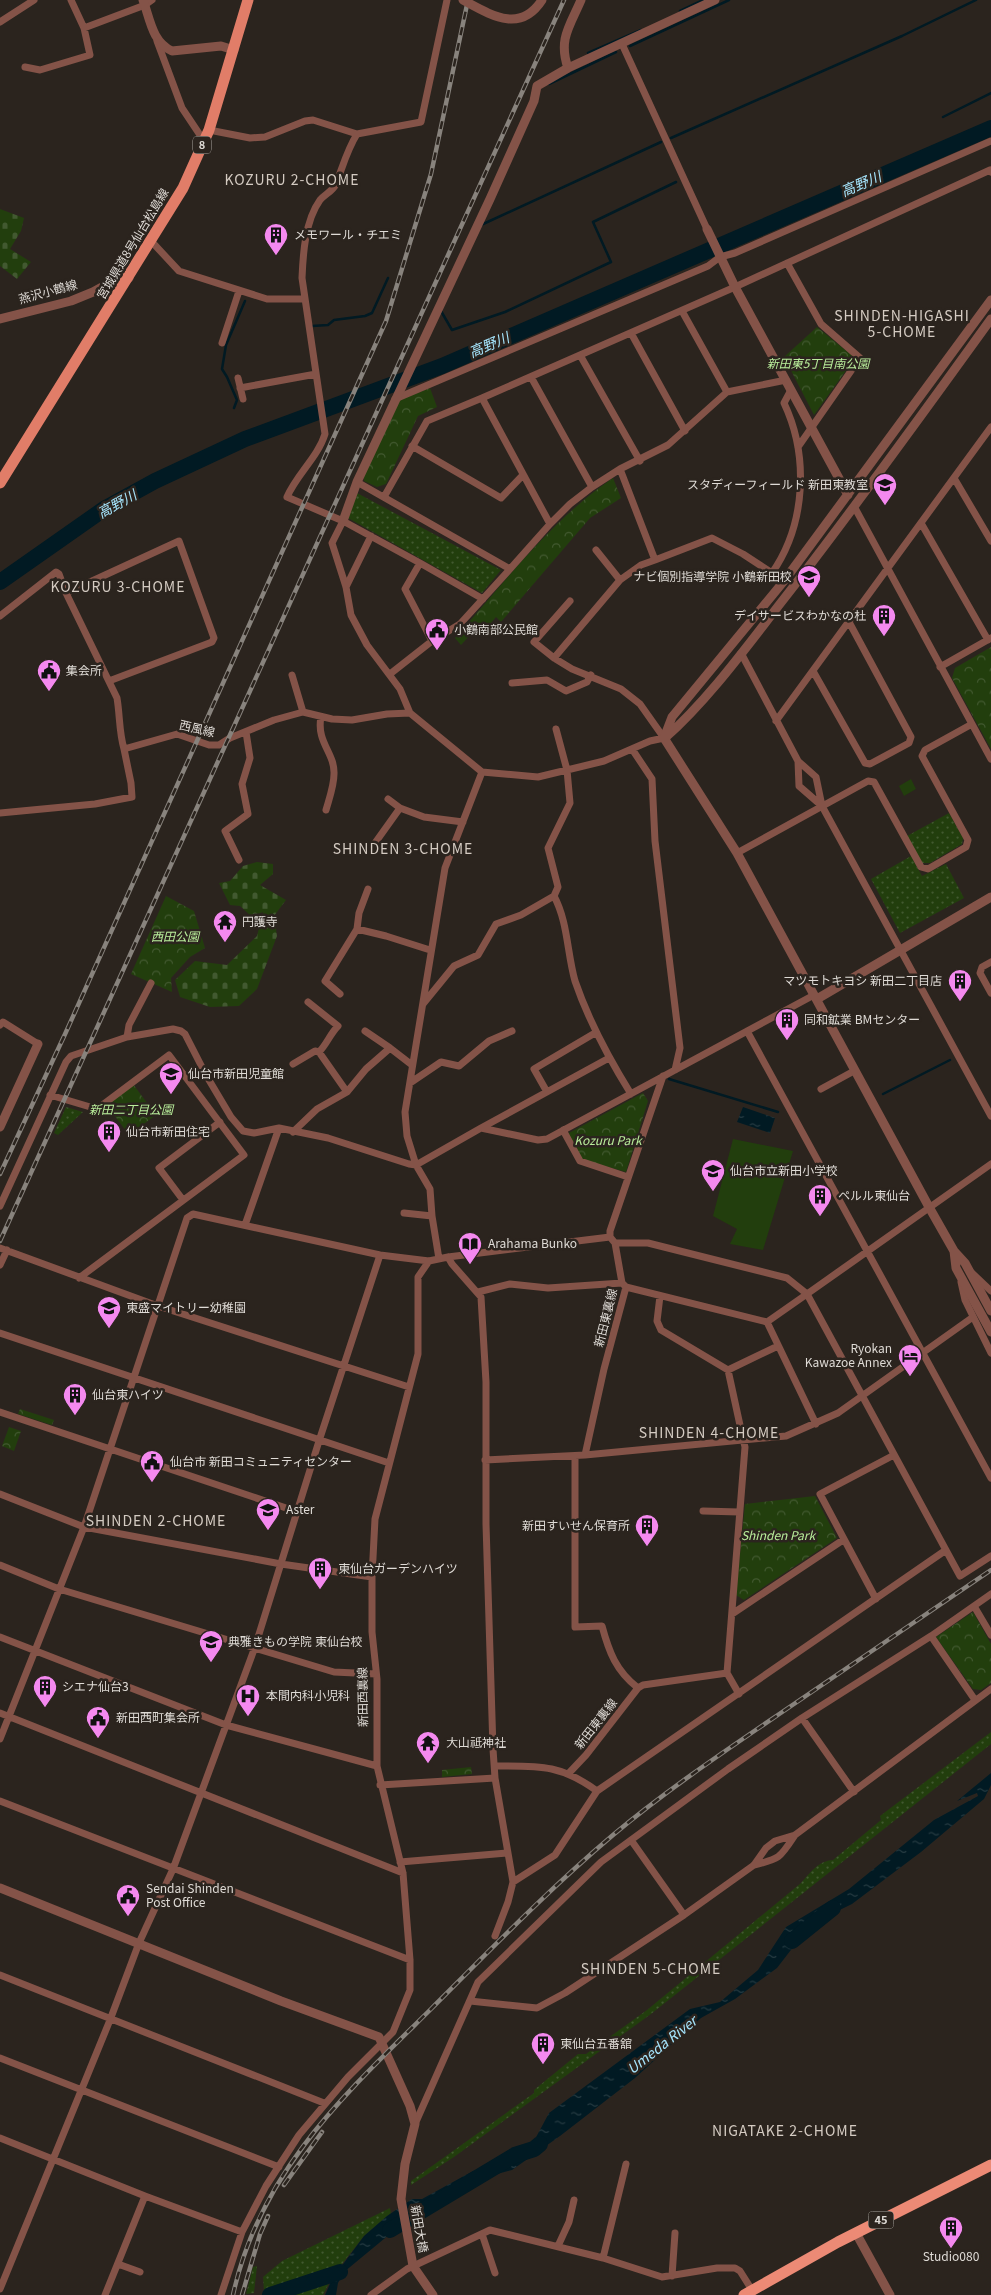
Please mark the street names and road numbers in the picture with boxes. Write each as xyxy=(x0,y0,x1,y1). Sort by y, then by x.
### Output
road number: 8 xyxy=(193,136,211,154)
street label: 宮城県道8号仙台松島線 xyxy=(92,185,172,302)
street label: 燕沢小鶴線 xyxy=(16,275,79,307)
street label: 西風線 xyxy=(178,715,217,740)
street label: 新田東裏線 xyxy=(589,1286,620,1349)
street label: 新田西裏線 xyxy=(352,1667,371,1727)
street label: 新田東裏線 xyxy=(570,1694,620,1752)
street label: 新田大橋 xyxy=(408,2204,433,2254)
road number: 45 xyxy=(868,2212,894,2228)

